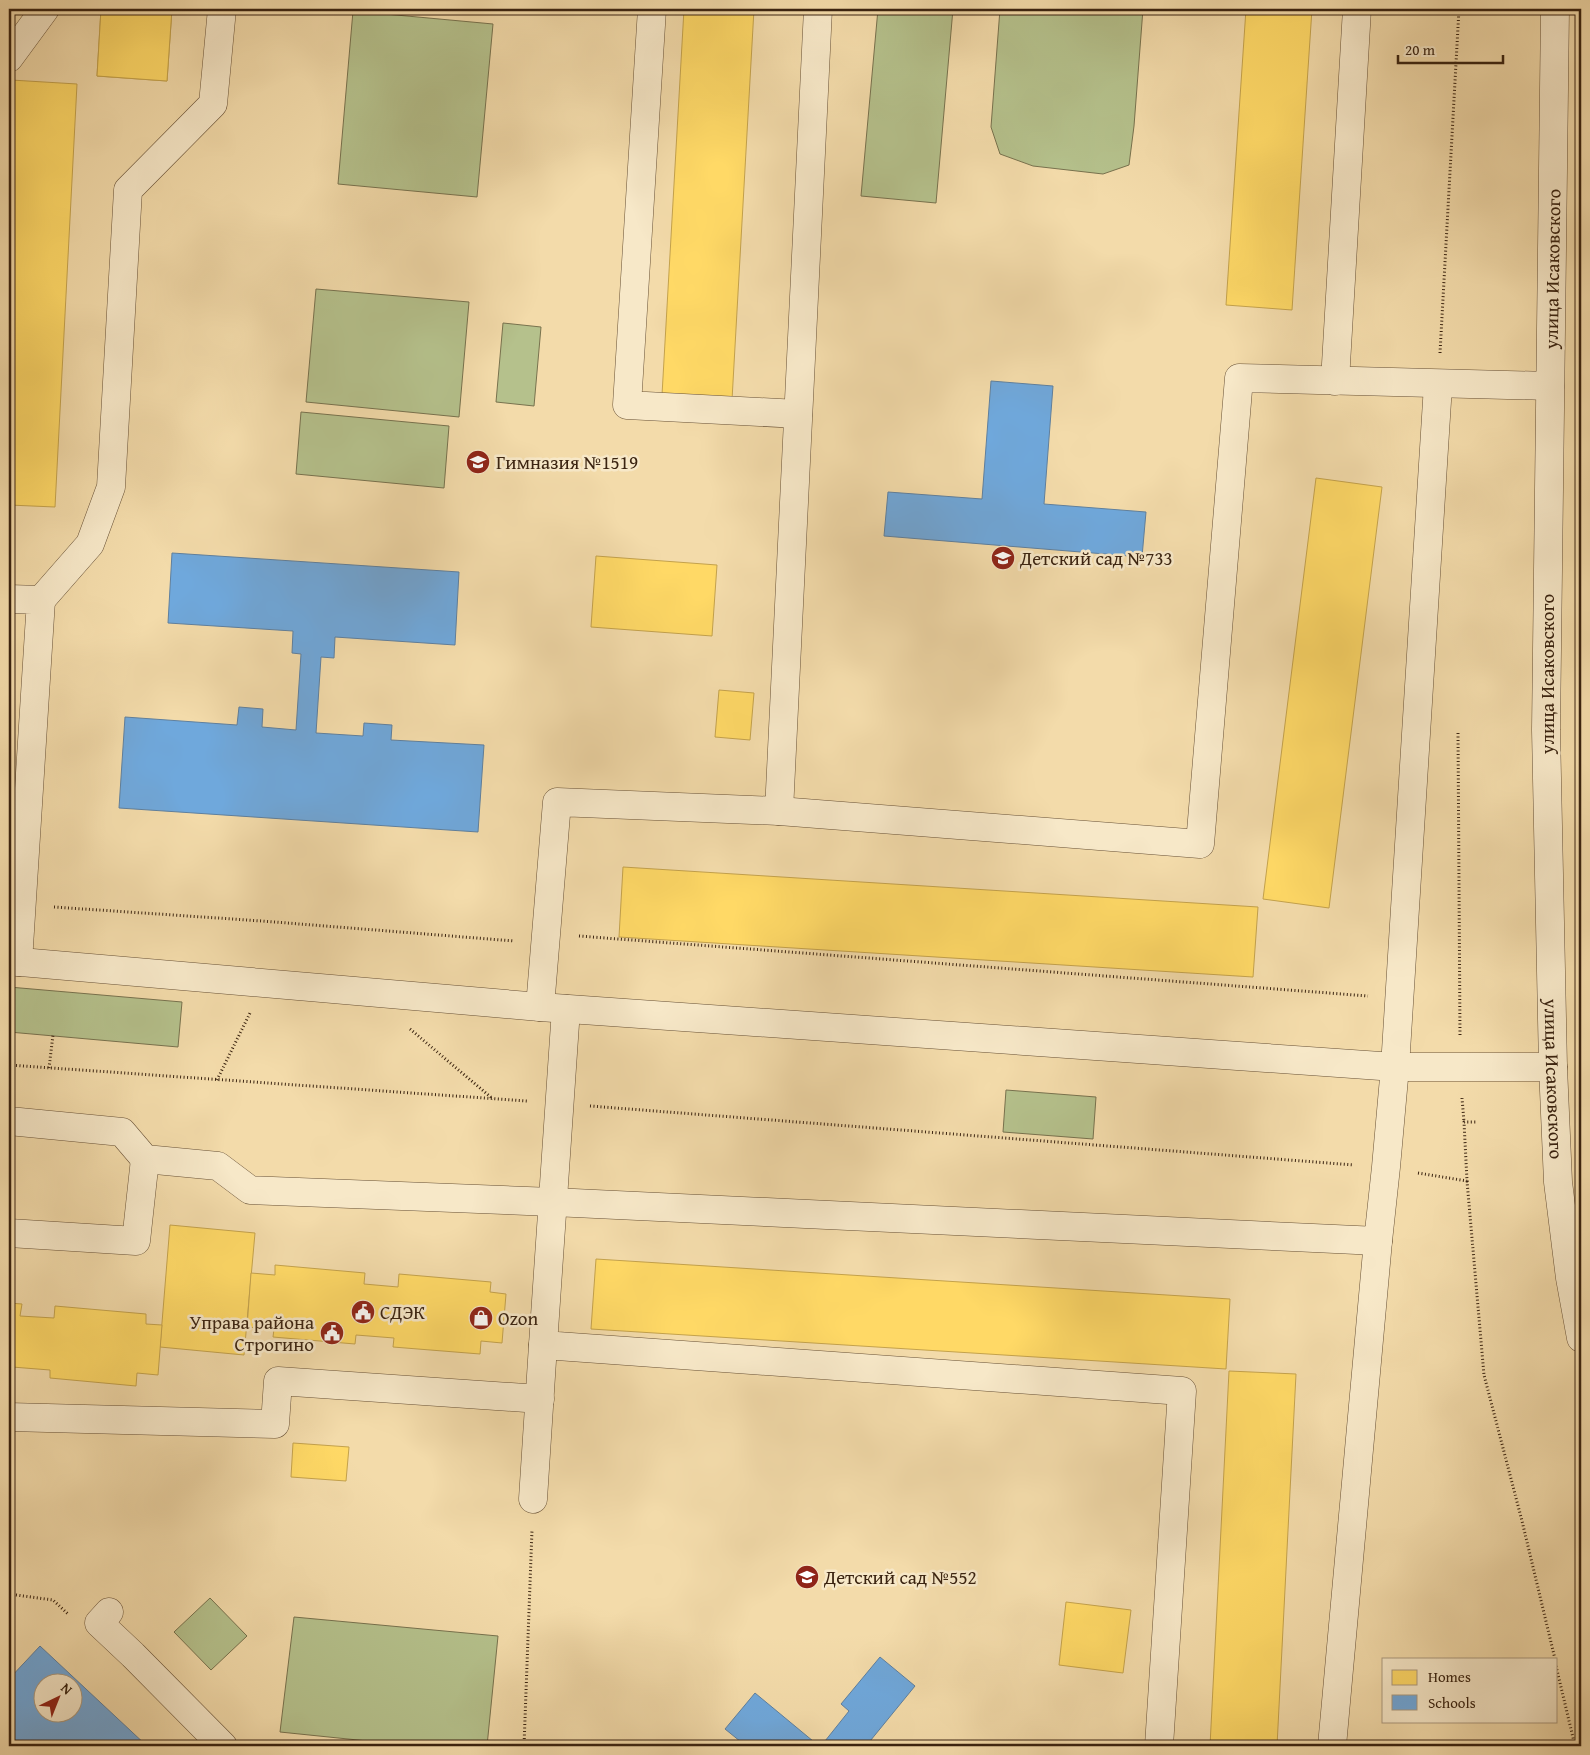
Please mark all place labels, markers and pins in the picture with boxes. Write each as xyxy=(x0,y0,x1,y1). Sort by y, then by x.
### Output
place label: Гимназия №1519 xyxy=(496,448,638,476)
school or university icon: Гимназия №1519 xyxy=(465,449,491,475)
place label: Детский сад №733 xyxy=(1019,544,1173,572)
school or university icon: Детский сад №733 xyxy=(990,545,1016,571)
place label: СДЭК xyxy=(380,1298,425,1326)
public building icon: СДЭК xyxy=(350,1299,376,1325)
place label: Ozon xyxy=(498,1304,539,1332)
shop icon: Ozon xyxy=(468,1305,494,1331)
place label: Управа района Строгино xyxy=(190,1308,314,1358)
public building icon: Управа района Строгино xyxy=(319,1320,345,1346)
place label: Детский сад №552 xyxy=(823,1563,977,1591)
school or university icon: Детский сад №552 xyxy=(794,1564,820,1590)

